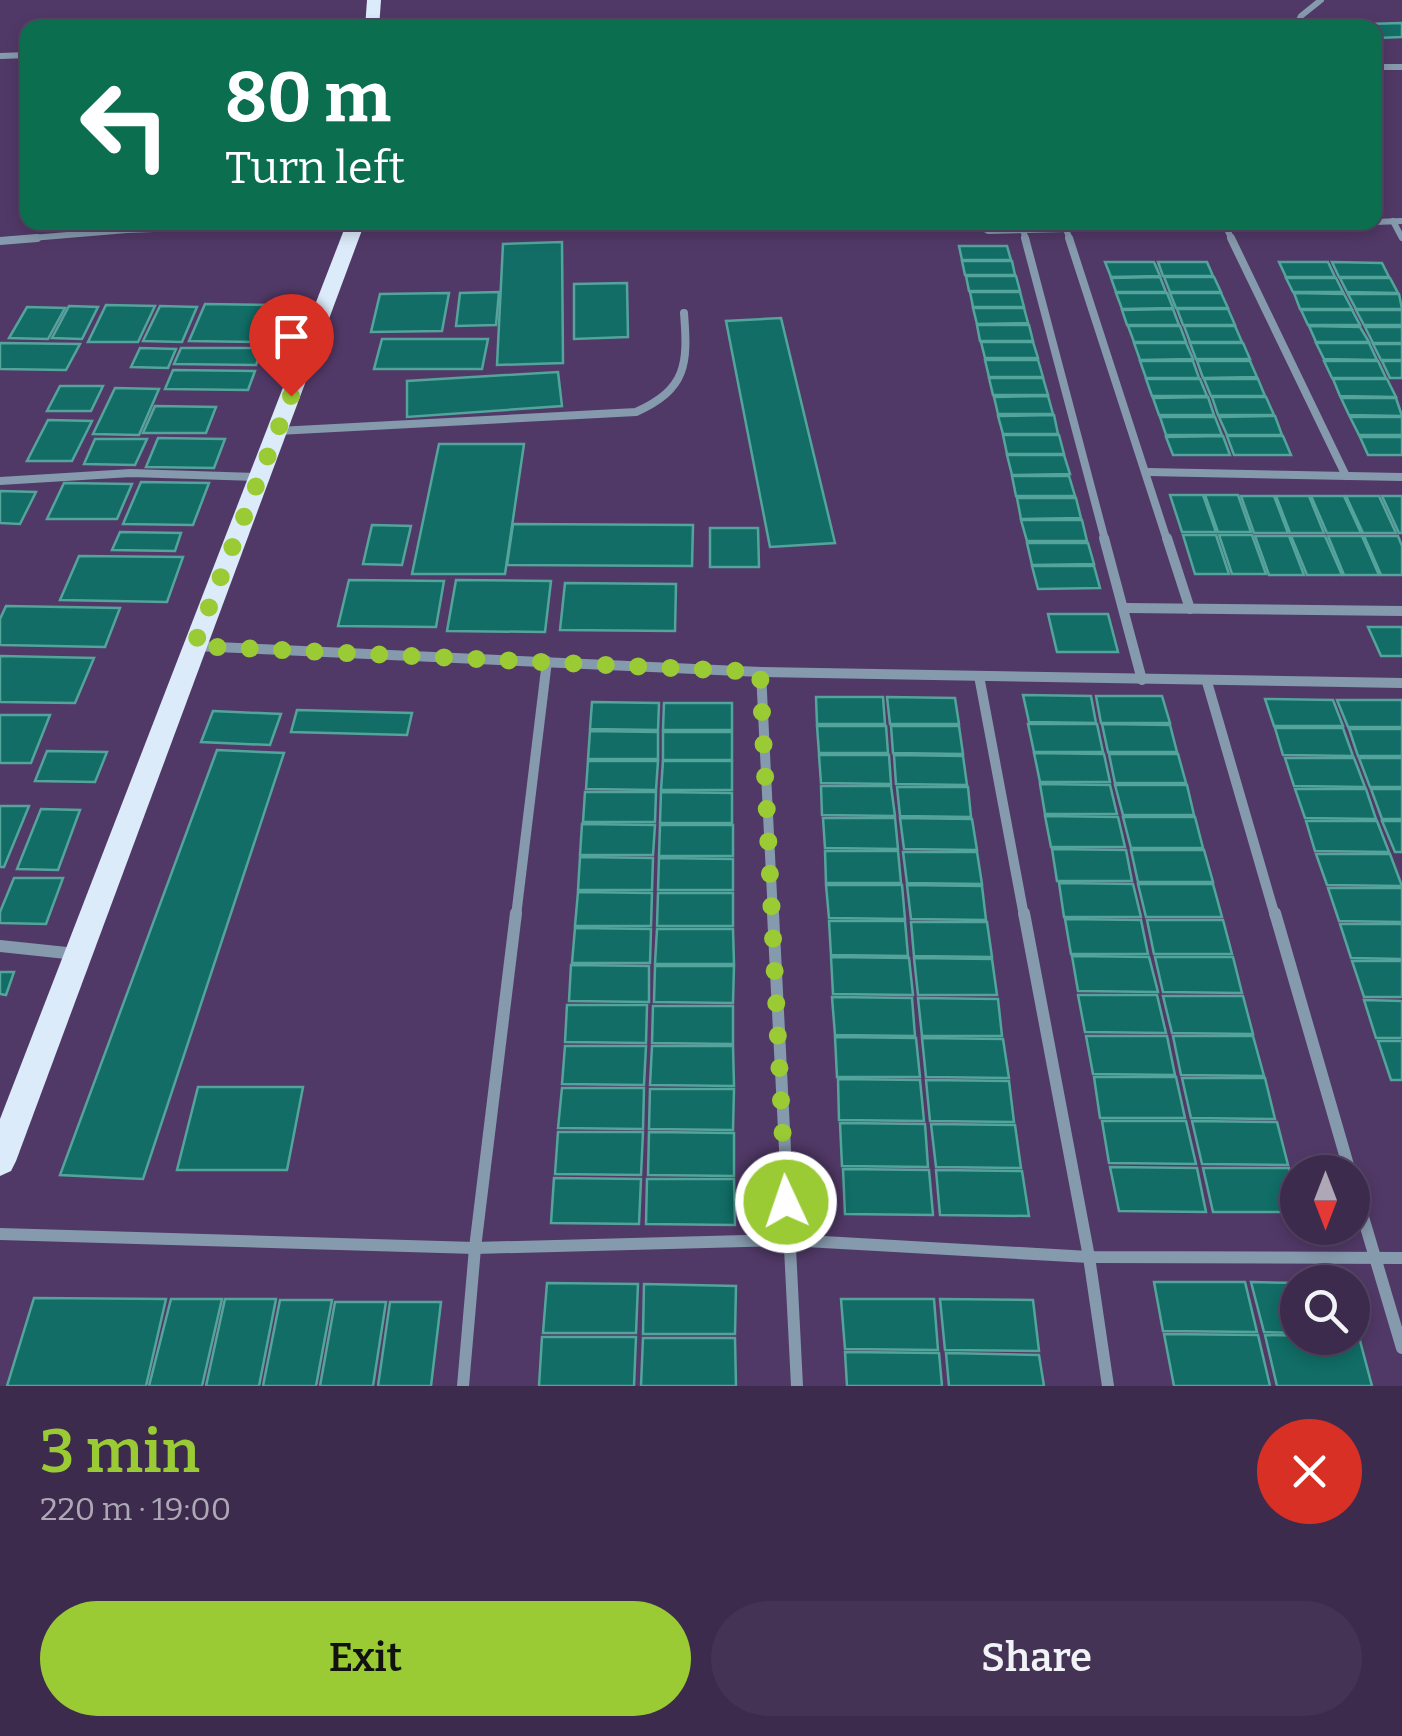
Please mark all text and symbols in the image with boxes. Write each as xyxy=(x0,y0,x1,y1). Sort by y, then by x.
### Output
text: 80 m xyxy=(225,56,391,140)
icon: left xyxy=(60,60,190,190)
text: Turn left xyxy=(225,141,405,195)
pin xyxy=(249,294,334,397)
icon: arrive xyxy=(264,309,319,364)
position arrow xyxy=(734,1150,838,1254)
north arrow xyxy=(1280,1155,1370,1245)
map controls xyxy=(1280,1155,1370,1355)
button: search xyxy=(1280,1265,1370,1355)
text: 3 min xyxy=(40,1416,200,1488)
button: close xyxy=(1257,1419,1362,1524)
text: 220 m · 19:00 xyxy=(40,1490,231,1528)
button: Exit xyxy=(40,1601,691,1716)
button: Share xyxy=(711,1601,1362,1716)

